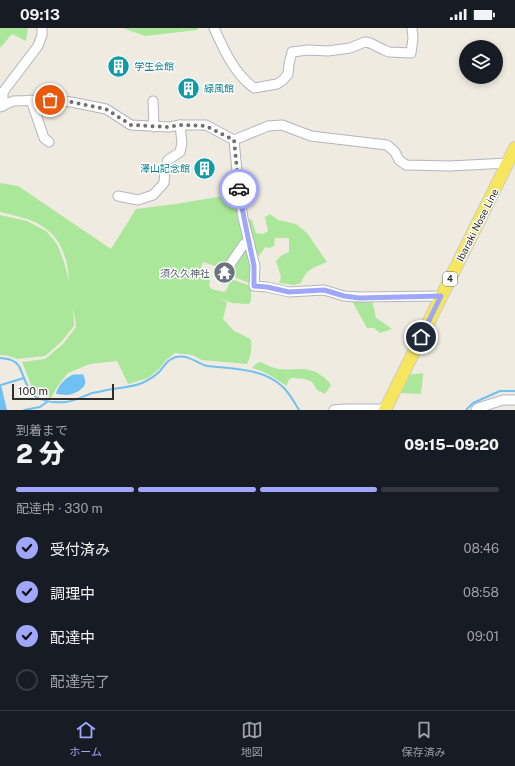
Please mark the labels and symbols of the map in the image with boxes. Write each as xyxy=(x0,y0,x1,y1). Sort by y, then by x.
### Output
building icon: 学生会館 xyxy=(106,53,132,79)
place label: 学生会館 xyxy=(134,60,174,72)
building icon: 緑風館 xyxy=(176,75,202,101)
place label: 緑風館 xyxy=(204,82,234,94)
pin xyxy=(33,83,67,117)
building icon: 澤山記念館 xyxy=(192,155,218,181)
place label: 澤山記念館 xyxy=(140,162,190,174)
courier xyxy=(219,169,259,209)
street label: Ibaraki Nose Line xyxy=(453,186,501,263)
temple icon: 須久久神社 xyxy=(212,260,238,286)
place label: 須久久神社 xyxy=(160,267,210,279)
road number: 4 xyxy=(443,272,457,286)
pin xyxy=(404,320,438,354)
scale bar xyxy=(12,382,114,401)

